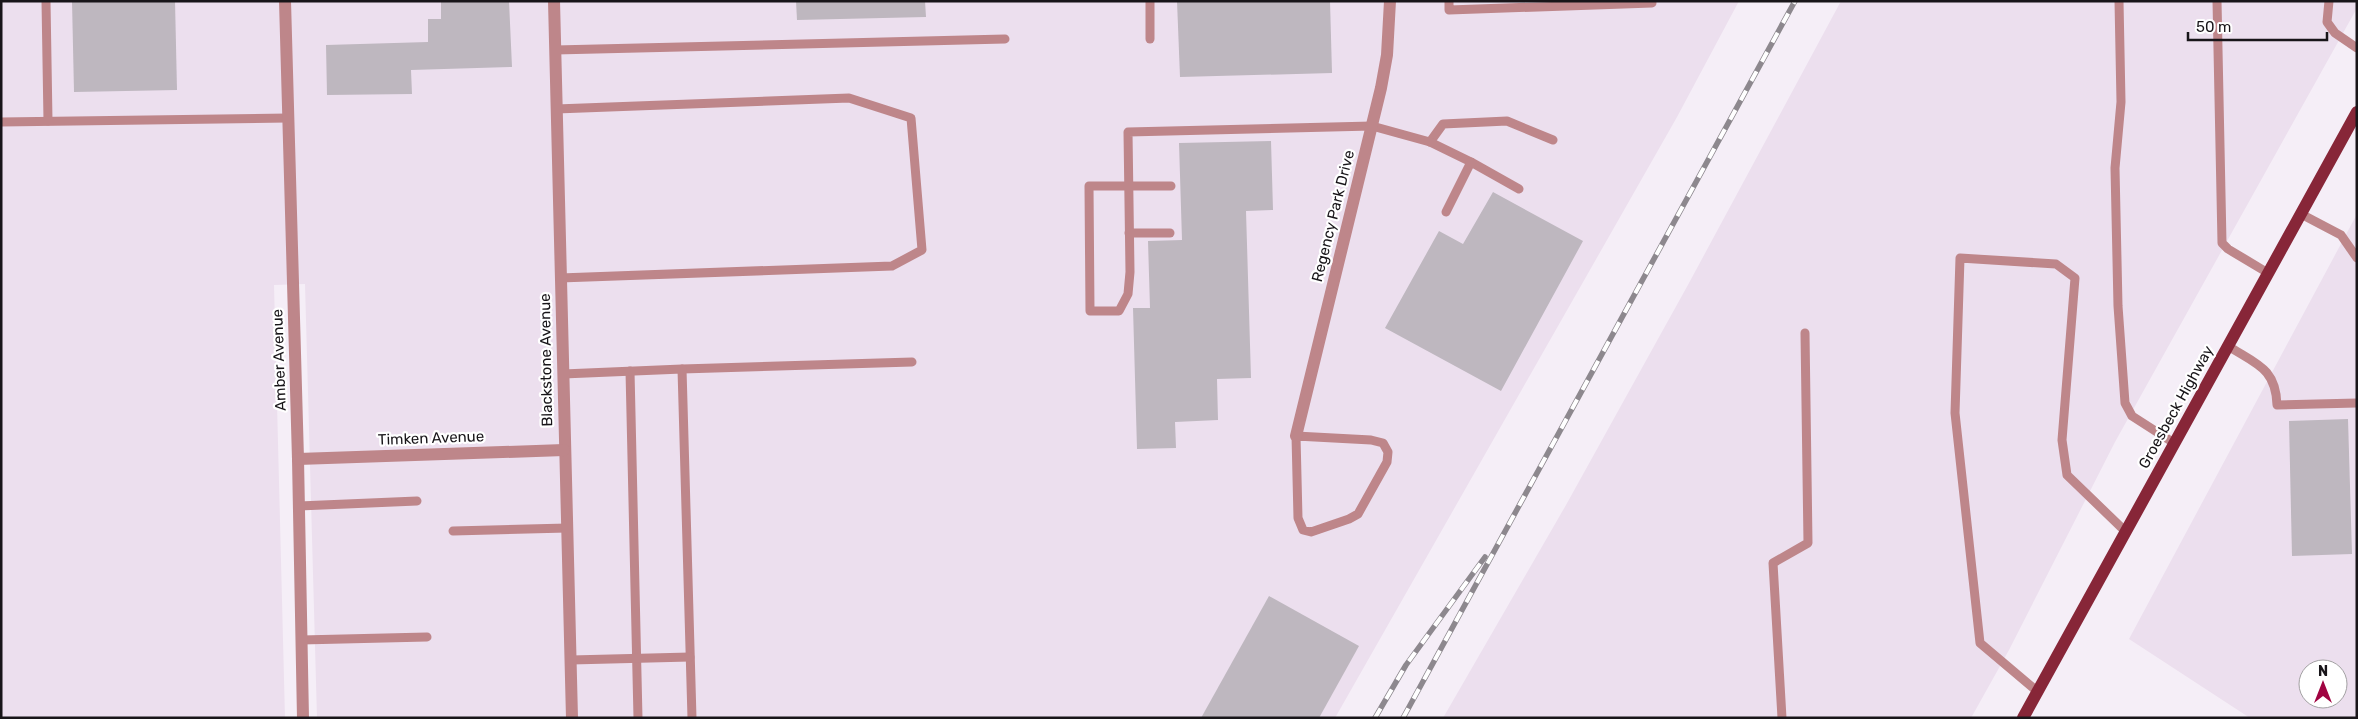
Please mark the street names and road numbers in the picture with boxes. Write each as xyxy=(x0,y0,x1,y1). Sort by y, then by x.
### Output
street label: Regency Park Drive xyxy=(1308,148,1358,284)
street label: Blackstone Avenue xyxy=(536,293,556,427)
street label: Amber Avenue xyxy=(268,309,290,411)
street label: Groesbeck Highway xyxy=(2135,342,2217,472)
street label: Timken Avenue xyxy=(378,427,484,449)

